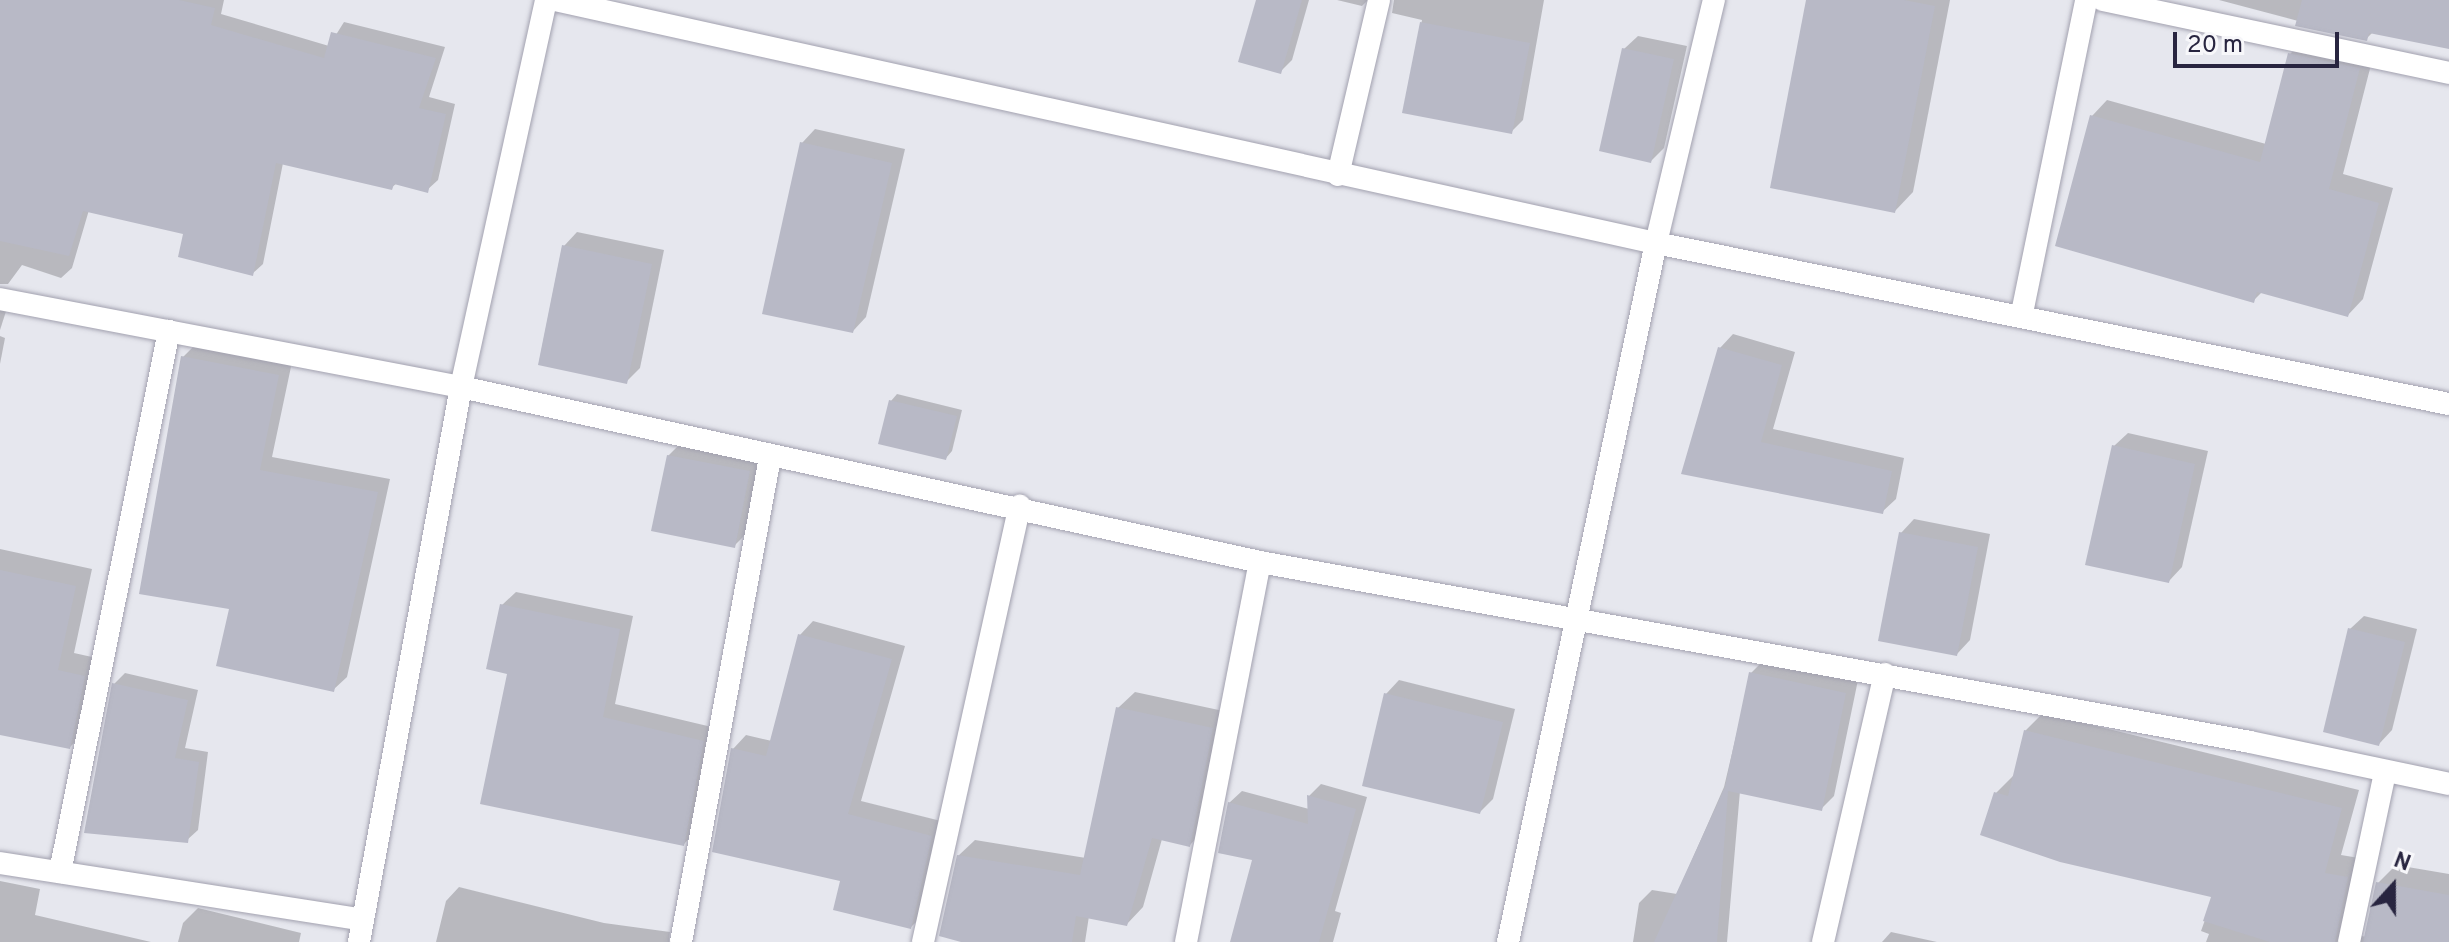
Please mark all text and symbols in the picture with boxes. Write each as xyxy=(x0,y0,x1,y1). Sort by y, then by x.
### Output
scale bar xyxy=(2177,16,2343,66)
text: 20 m xyxy=(2187,31,2243,61)
north arrow xyxy=(2353,846,2433,926)
text: N xyxy=(2390,848,2414,879)

